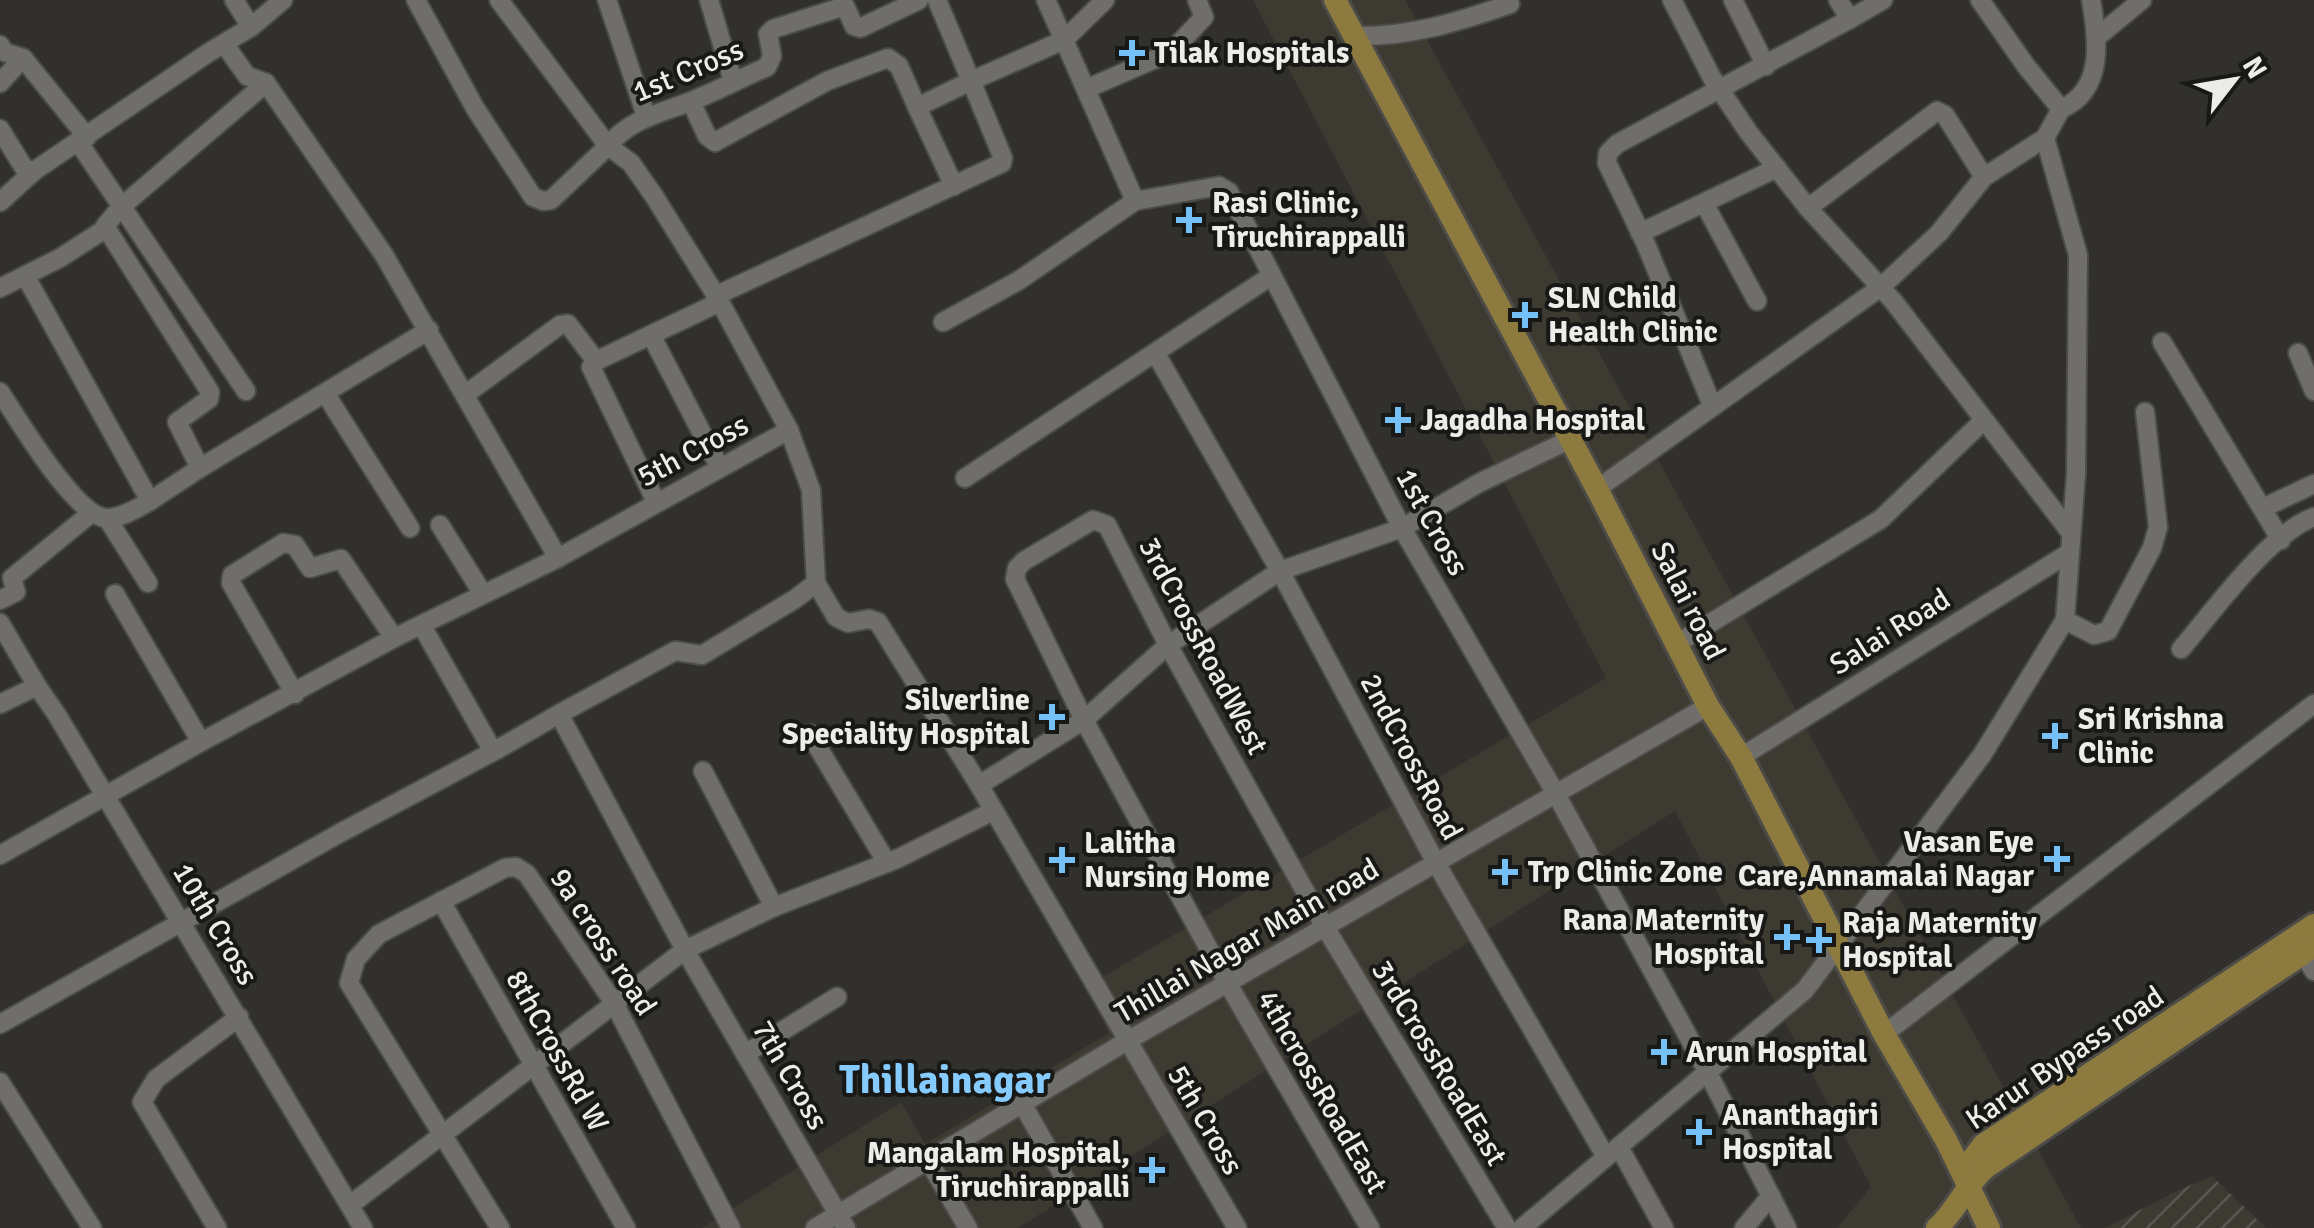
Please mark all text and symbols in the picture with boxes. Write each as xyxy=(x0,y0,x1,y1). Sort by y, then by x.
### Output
north arrow xyxy=(2184,30,2284,130)
street label: 1st Cross xyxy=(627,31,749,111)
place label: Tilak Hospitals xyxy=(1154,35,1349,72)
marker: Tilak Hospitals xyxy=(1119,40,1145,66)
text: N xyxy=(2235,51,2274,85)
place label: Rasi Clinic, Tiruchirappalli xyxy=(1212,185,1406,256)
marker: Rasi Clinic, Tiruchirappalli xyxy=(1176,207,1202,233)
place label: SLN Child Health Clinic xyxy=(1548,280,1718,351)
marker: SLN Child Health Clinic xyxy=(1512,302,1538,328)
place label: Jagadha Hospital xyxy=(1420,402,1645,439)
street label: 5th Cross xyxy=(631,406,755,496)
marker: Jagadha Hospital xyxy=(1385,407,1411,433)
street label: 1st Cross xyxy=(1387,462,1477,582)
street label: 3rdCrossRoadWest xyxy=(1130,531,1276,761)
street label: Salai road xyxy=(1643,536,1733,666)
street label: Salai Road xyxy=(1823,581,1957,683)
street label: 2ndCrossRoad xyxy=(1352,667,1470,847)
place label: Silverline Speciality Hospital xyxy=(782,682,1030,753)
place label: Sri Krishna Clinic xyxy=(2078,701,2224,772)
marker: Silverline Speciality Hospital xyxy=(1039,704,1065,730)
marker: Sri Krishna Clinic xyxy=(2042,723,2068,749)
place label: Vasan Eye Care,Annamalai Nagar xyxy=(1738,824,2034,895)
place label: Lalitha Nursing Home xyxy=(1084,825,1270,896)
marker: Vasan Eye Care,Annamalai Nagar xyxy=(2044,846,2070,872)
marker: Lalitha Nursing Home xyxy=(1049,847,1075,873)
street label: Thillai Nagar Main road xyxy=(1109,850,1385,1032)
place label: Trp Clinic Zone xyxy=(1528,854,1723,891)
street label: 10th Cross xyxy=(164,856,266,992)
marker: Trp Clinic Zone xyxy=(1492,859,1518,885)
street label: 9a cross road xyxy=(542,861,664,1023)
place label: Rana Maternity Hospital xyxy=(1562,902,1764,973)
place label: Raja Maternity Hospital xyxy=(1842,905,2037,976)
marker: Rana Maternity Hospital xyxy=(1774,924,1800,950)
marker: Raja Maternity Hospital xyxy=(1806,927,1832,953)
street label: 3rdCrossRoadEast xyxy=(1363,954,1515,1172)
street label: 8thCrossRd W xyxy=(497,964,617,1138)
street label: Karur Bypass road xyxy=(1959,978,2171,1138)
street label: 4thcrossRoadEast xyxy=(1249,983,1395,1201)
street label: 7th Cross xyxy=(744,1014,836,1136)
place label: Arun Hospital xyxy=(1686,1034,1867,1071)
marker: Arun Hospital xyxy=(1651,1039,1677,1065)
district label: Thillainagar xyxy=(839,1055,1051,1105)
street label: 5th Cross xyxy=(1159,1059,1251,1181)
place label: Ananthagiri Hospital xyxy=(1722,1097,1879,1168)
marker: Ananthagiri Hospital xyxy=(1686,1119,1712,1145)
place label: Mangalam Hospital, Tiruchirappalli xyxy=(867,1135,1130,1206)
marker: Mangalam Hospital, Tiruchirappalli xyxy=(1139,1157,1165,1183)

